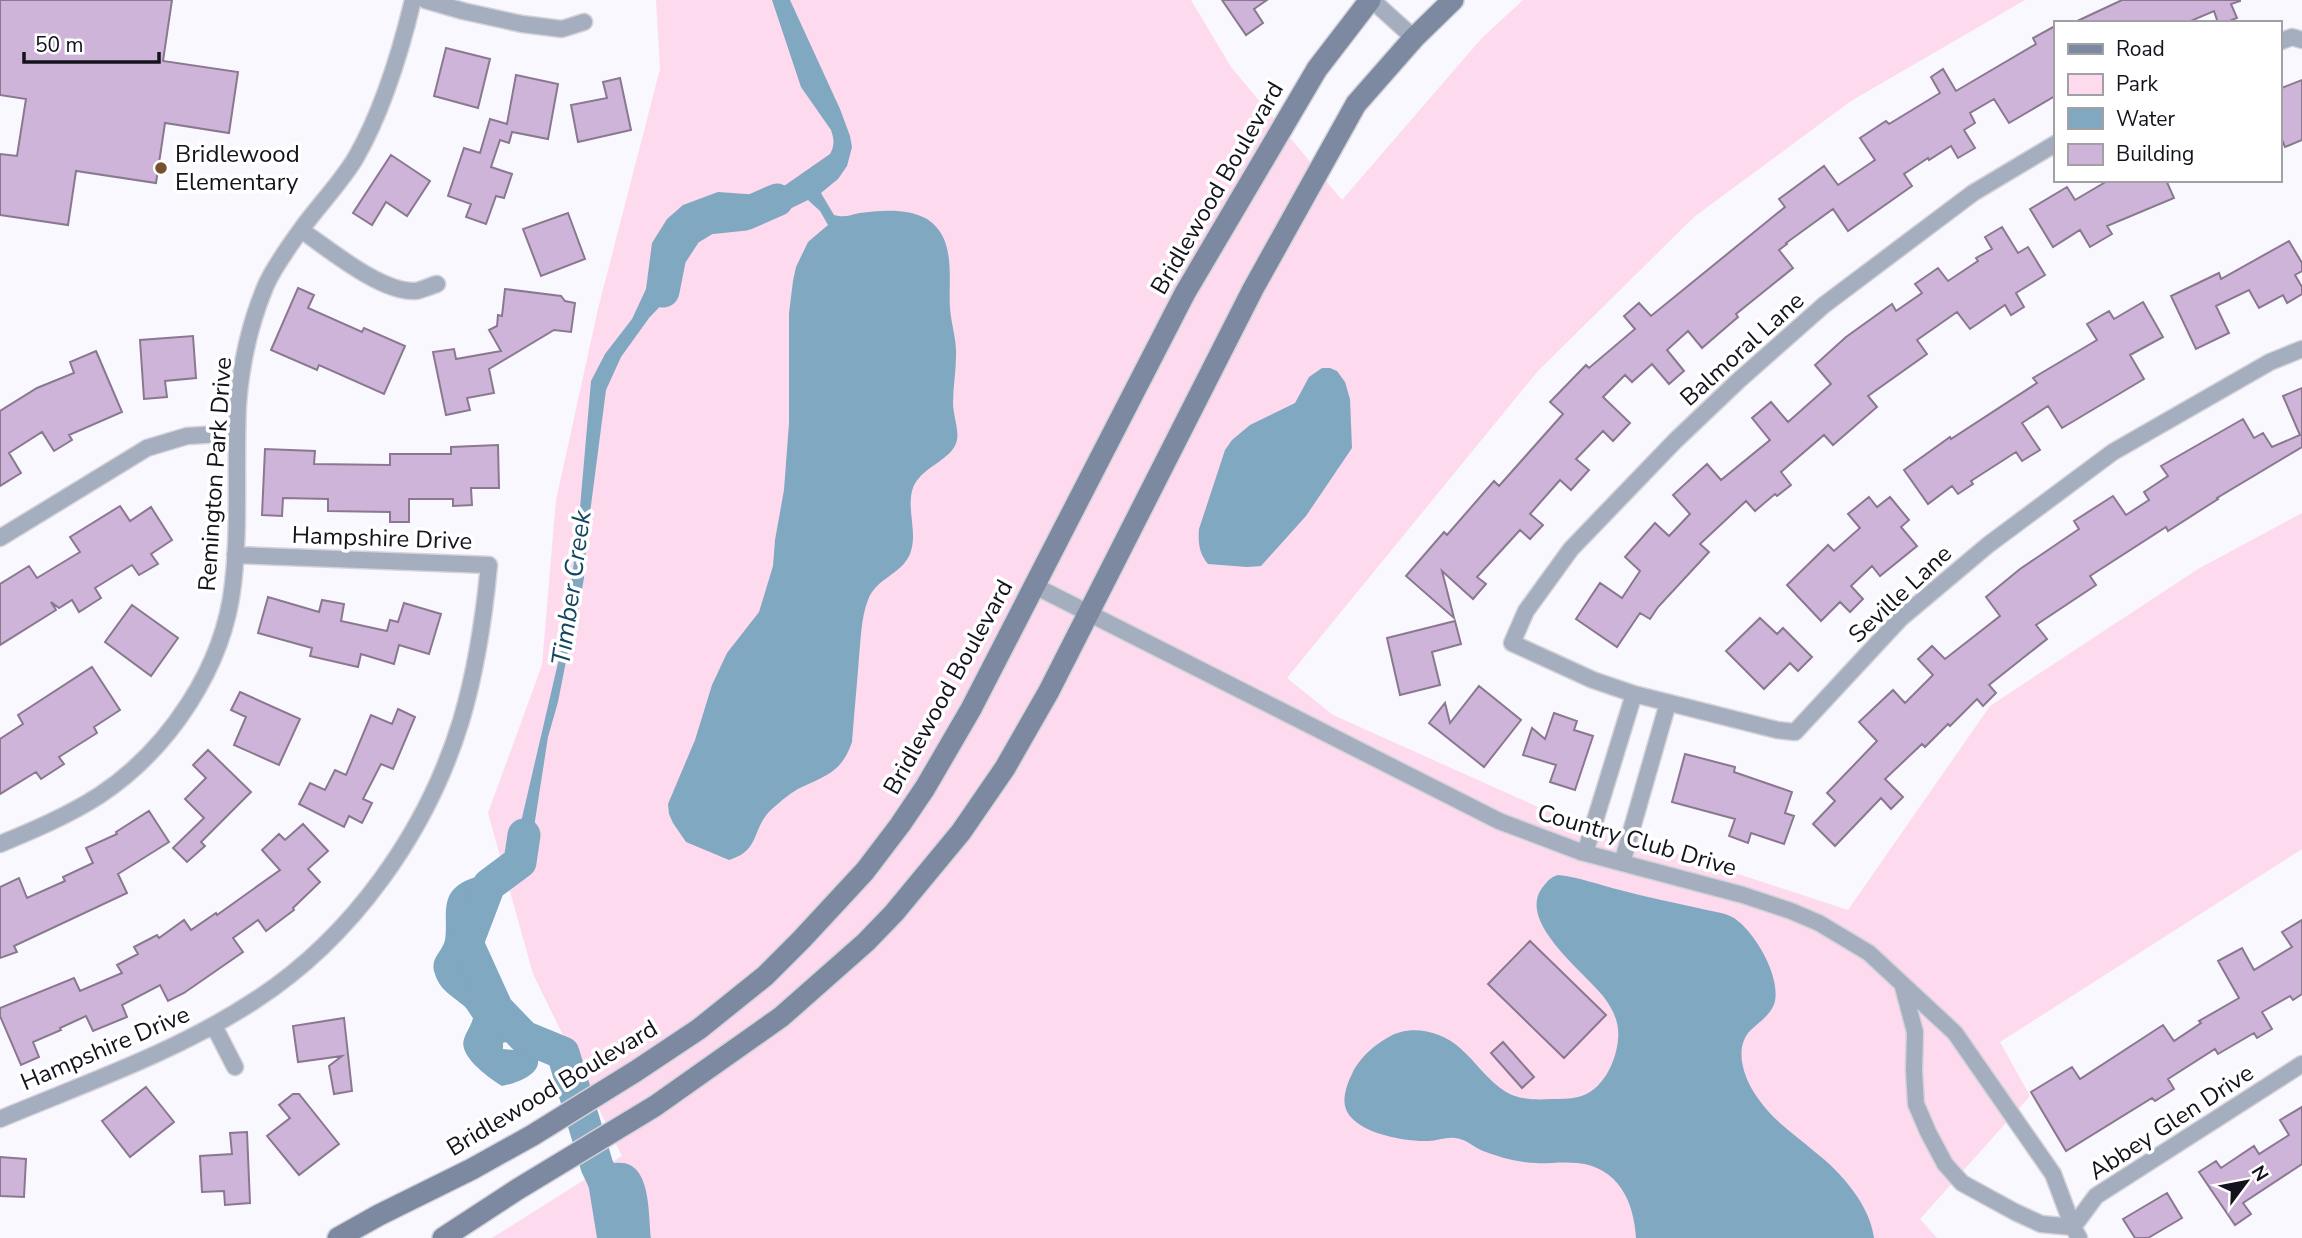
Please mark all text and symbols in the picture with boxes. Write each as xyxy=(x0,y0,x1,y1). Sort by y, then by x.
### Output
scale bar xyxy=(24,21,159,65)
legend xyxy=(2054,21,2281,182)
text: 50 m xyxy=(35,31,84,59)
text: Road xyxy=(2116,35,2165,63)
text: Park xyxy=(2116,70,2158,98)
street label: Bridlewood Boulevard xyxy=(1143,76,1291,300)
text: Water xyxy=(2116,105,2175,133)
place label: Bridlewood Elementary xyxy=(175,138,300,198)
text: Building xyxy=(2116,140,2194,168)
marker: Bridlewood Elementary xyxy=(153,160,169,176)
street label: Balmoral Lane xyxy=(1673,285,1811,413)
street label: Remington Park Drive xyxy=(191,356,239,592)
water label: Timber Creek xyxy=(543,507,600,668)
street label: Hampshire Drive xyxy=(291,519,473,557)
street label: Seville Lane xyxy=(1841,538,1959,650)
street label: Bridlewood Boulevard xyxy=(876,574,1020,800)
street label: Country Club Drive xyxy=(1534,796,1740,884)
street label: Hampshire Drive xyxy=(16,998,194,1098)
street label: Bridlewood Boulevard xyxy=(441,1012,663,1164)
street label: Abbey Glen Drive xyxy=(2082,1057,2260,1187)
north arrow xyxy=(2211,1147,2281,1217)
text: N xyxy=(2245,1161,2274,1186)

